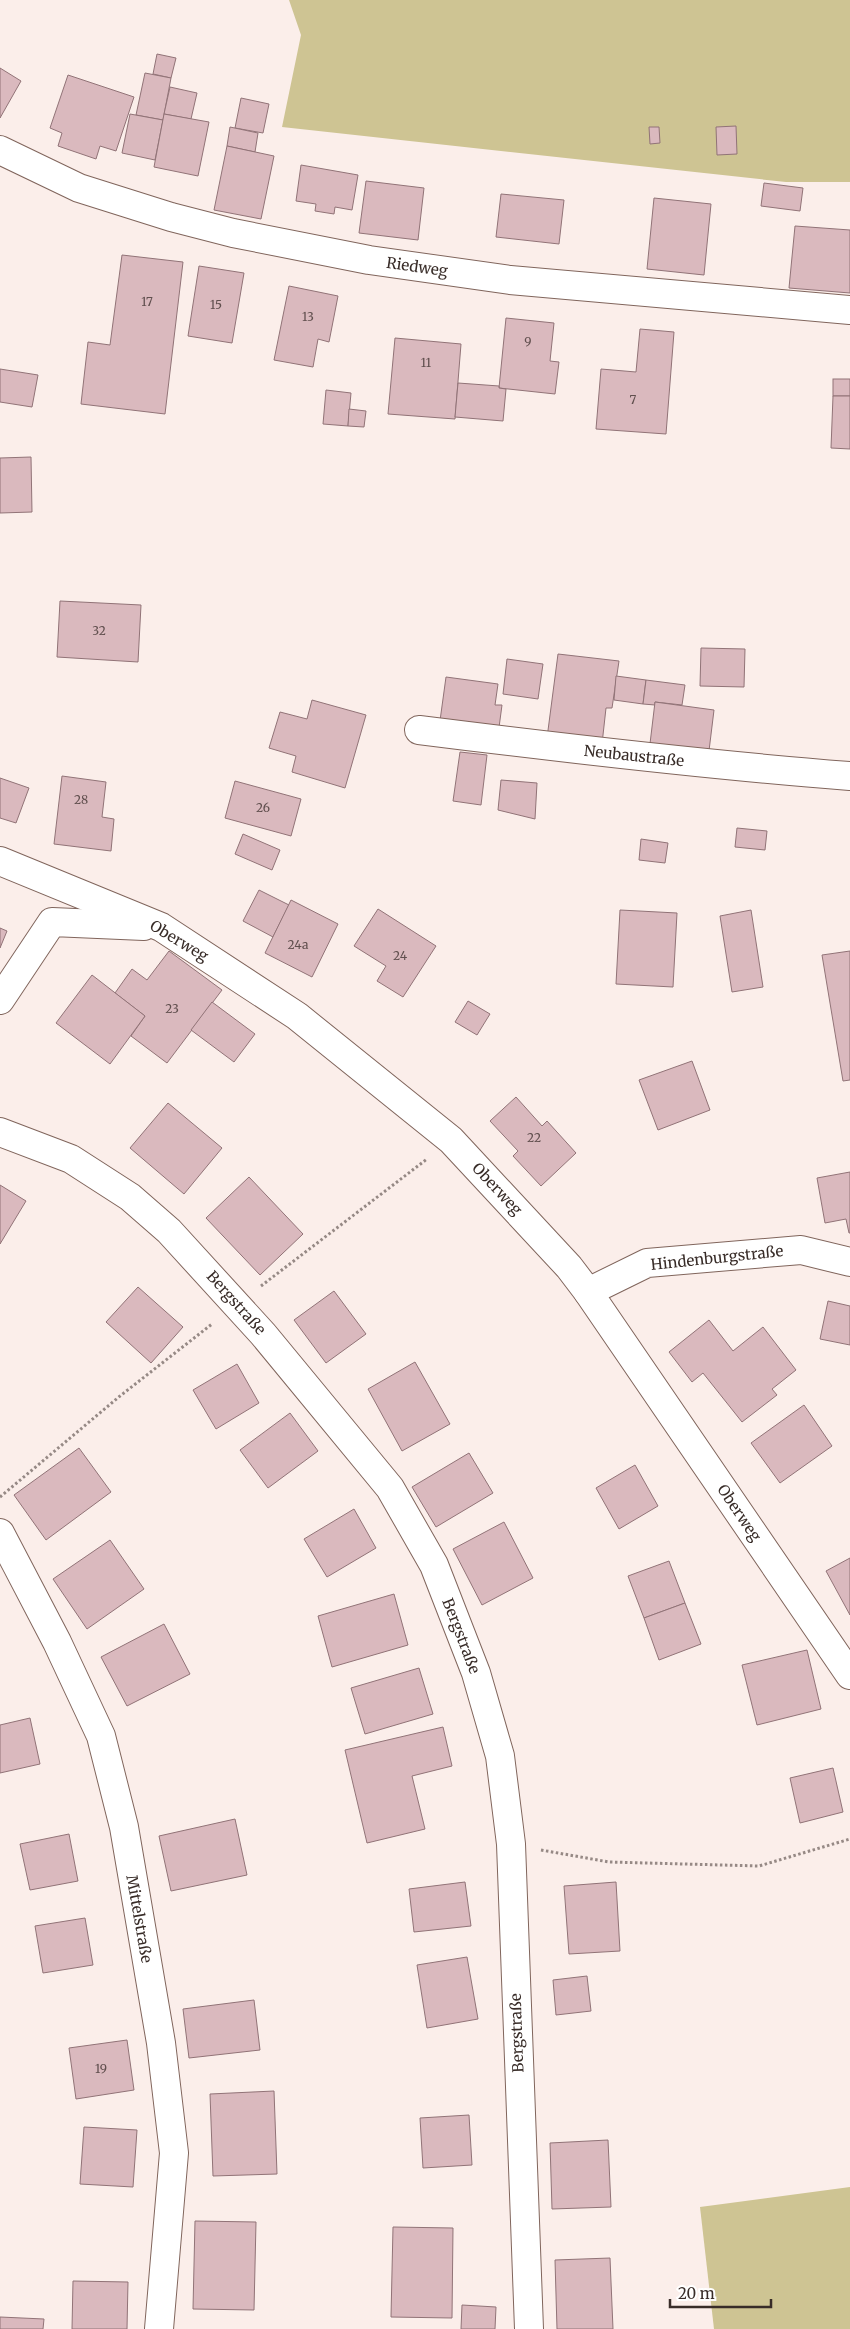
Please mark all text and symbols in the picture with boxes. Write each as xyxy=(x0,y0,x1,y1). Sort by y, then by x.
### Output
street label: Riedweg xyxy=(385,253,449,280)
house number: 17 xyxy=(141,294,153,309)
house number: 15 xyxy=(210,297,222,312)
house number: 13 xyxy=(302,309,314,324)
house number: 9 xyxy=(524,334,532,349)
house number: 11 xyxy=(421,355,432,370)
house number: 7 xyxy=(630,392,637,407)
house number: 32 xyxy=(92,623,106,638)
street label: Neubaustraße xyxy=(583,741,685,770)
house number: 28 xyxy=(74,792,88,807)
house number: 26 xyxy=(256,800,270,815)
street label: Oberweg xyxy=(147,916,212,965)
house number: 24a xyxy=(288,937,309,952)
house number: 24 xyxy=(393,948,408,963)
house number: 23 xyxy=(165,1001,179,1016)
house number: 22 xyxy=(527,1130,541,1145)
street label: Oberweg xyxy=(468,1158,526,1219)
street label: Hindenburgstraße xyxy=(650,1241,784,1274)
street label: Bergstraße xyxy=(203,1267,270,1339)
street label: Oberweg xyxy=(713,1481,765,1545)
street label: Bergstraße xyxy=(438,1595,485,1676)
street label: Mittelstraße xyxy=(122,1873,157,1965)
street label: Bergstraße xyxy=(506,1993,527,2073)
house number: 19 xyxy=(95,2061,107,2076)
scale bar xyxy=(670,2276,771,2308)
text: 20 m xyxy=(678,2284,715,2303)

